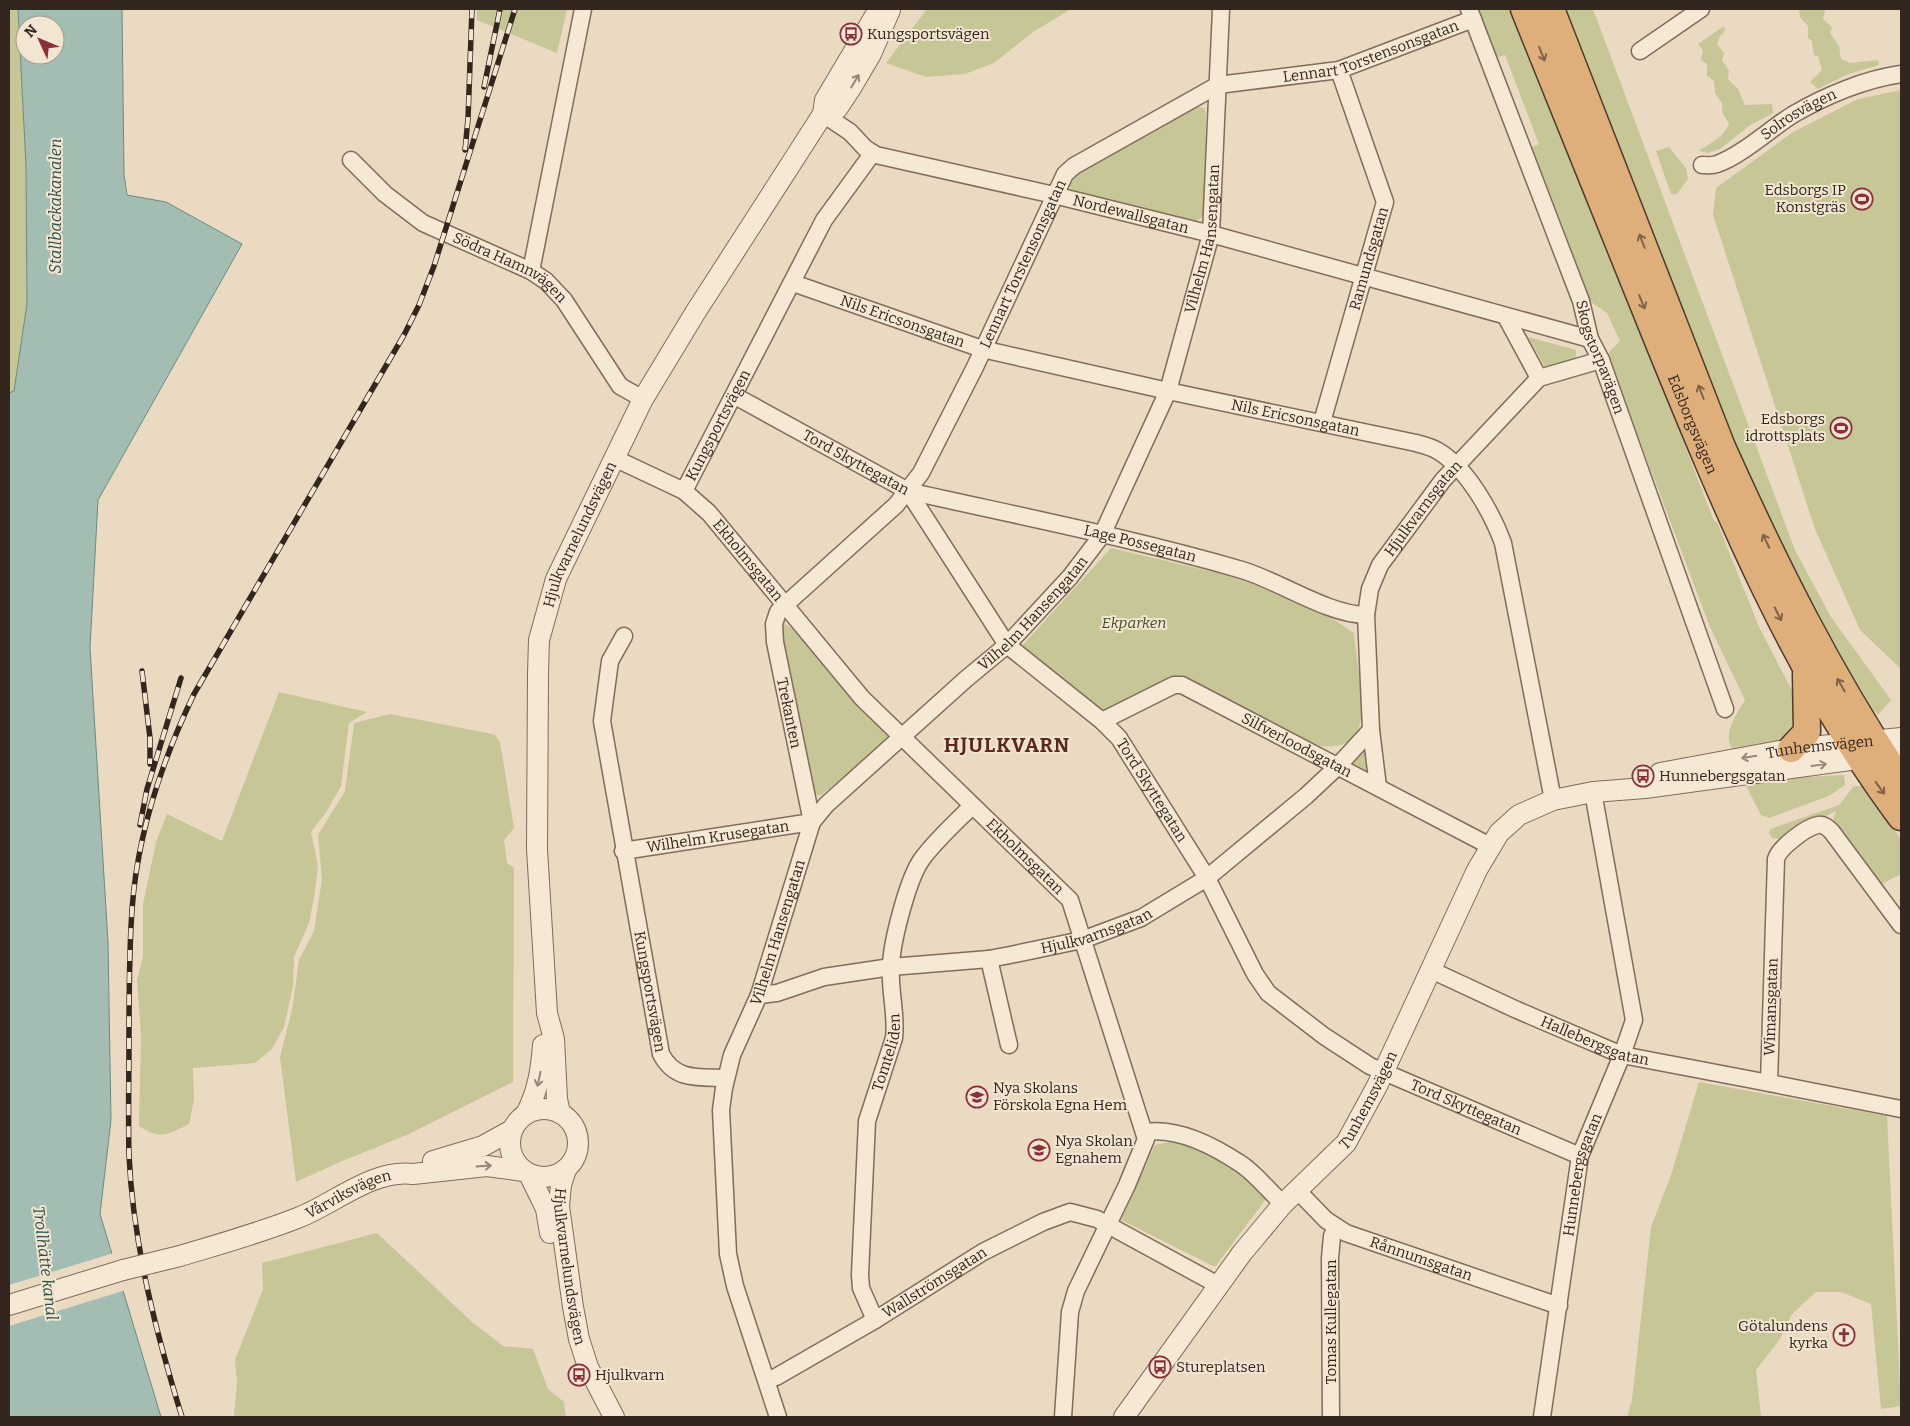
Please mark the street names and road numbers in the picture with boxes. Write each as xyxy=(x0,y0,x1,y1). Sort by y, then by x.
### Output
street label: Lennart Torstensonsgatan xyxy=(1282,16,1462,86)
street label: Solrosvägen xyxy=(1757,85,1840,144)
street label: Vilhelm Hansengatan xyxy=(1181,163,1223,315)
street label: Lennart Torstensonsgatan xyxy=(976,177,1070,351)
street label: Nordewallsgatan xyxy=(1071,191,1191,237)
street label: Ramundsgatan xyxy=(1345,204,1392,312)
street label: Södra Hamnvägen xyxy=(450,228,571,307)
street label: Nils Ericsonsgatan xyxy=(838,291,968,351)
street label: Skogstorpavägen xyxy=(1572,298,1629,417)
street label: Kungsportsvägen xyxy=(682,366,754,484)
street label: Edsborgsvägen xyxy=(1664,372,1721,477)
street label: Nils Ericsonsgatan xyxy=(1230,395,1362,440)
street label: Tord Skyttegatan xyxy=(800,426,913,499)
street label: Hjulkvarnsgatan xyxy=(1381,456,1466,560)
street label: Hjulkvarnelundsvägen xyxy=(539,458,621,610)
street label: Ekholmsgatan xyxy=(709,516,787,605)
street label: Lage Possegatan xyxy=(1082,521,1199,566)
street label: Vilhelm Hansengatan xyxy=(974,552,1092,674)
street label: Trekanten xyxy=(773,676,805,750)
street label: Silfverloodsgatan xyxy=(1239,709,1355,781)
street label: Tunhemsvägen xyxy=(1765,732,1875,762)
street label: Tord Skyttegatan xyxy=(1113,735,1191,846)
street label: Ekholmsgatan xyxy=(983,815,1068,898)
street label: Wilhelm Krusegatan xyxy=(645,817,791,856)
street label: Vilhelm Hansengatan xyxy=(746,857,809,1008)
street label: Hjulkvarnsgatan xyxy=(1039,904,1156,957)
street label: Kungsportsvägen xyxy=(630,930,670,1054)
street label: Wimansgatan xyxy=(1760,957,1782,1056)
street label: Tomteliden xyxy=(868,1012,904,1093)
street label: Hallebergsgatan xyxy=(1538,1012,1651,1069)
street label: Tunhemsvägen xyxy=(1336,1048,1401,1153)
street label: Tord Skyttegatan xyxy=(1408,1076,1525,1139)
street label: Hunnebergsgatan xyxy=(1559,1110,1606,1237)
street label: Vårviksvägen xyxy=(303,1166,393,1222)
street label: Hjulkvarnelundsvägen xyxy=(550,1187,590,1348)
street label: Rånnumsgatan xyxy=(1368,1233,1475,1285)
street label: Wallströmsgatan xyxy=(879,1243,990,1322)
street label: Tomas Kullegatan xyxy=(1322,1259,1340,1385)

